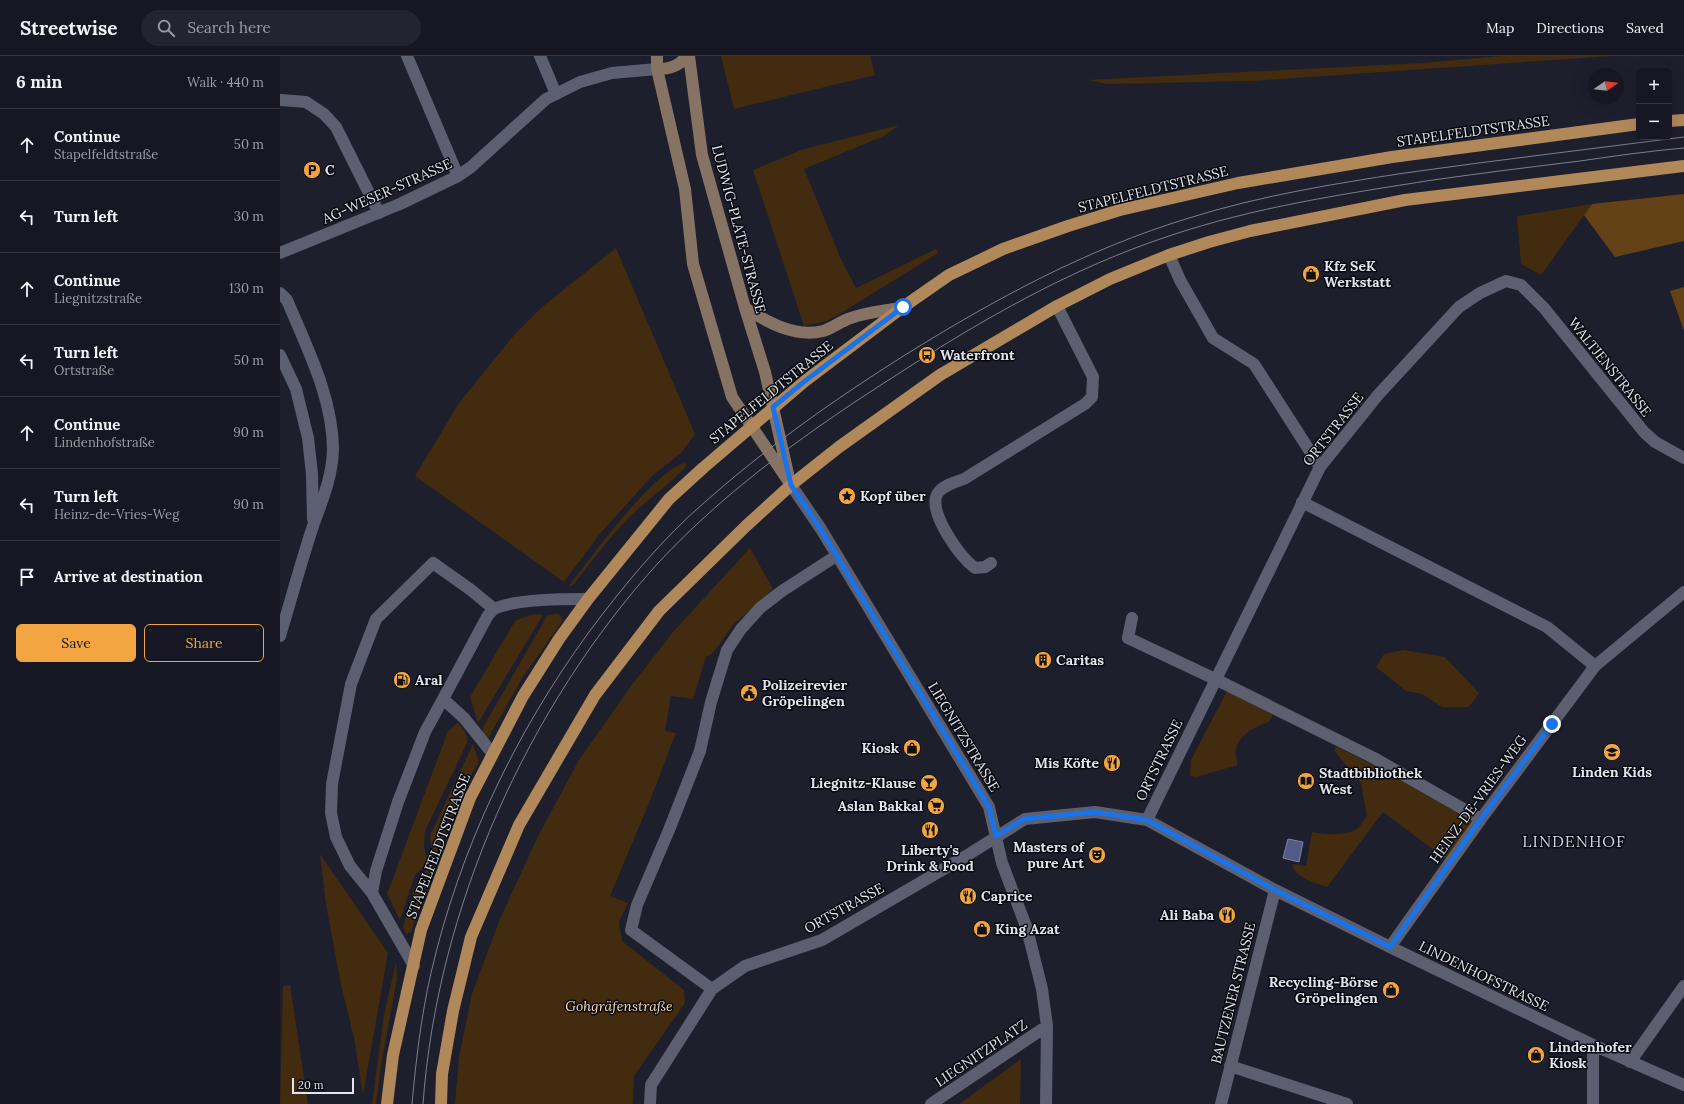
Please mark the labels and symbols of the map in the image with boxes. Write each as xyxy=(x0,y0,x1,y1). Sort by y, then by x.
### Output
north arrow xyxy=(1588,68,1624,104)
street label: STAPELFELDTSTRASSE xyxy=(1395,111,1551,151)
street label: LUDWIG-PLATE-STRASSE xyxy=(708,143,770,315)
street label: AG-WESER-STRASSE xyxy=(318,154,455,228)
parking icon: C xyxy=(302,160,322,180)
place label: C xyxy=(325,161,335,179)
street label: STAPELFELDTSTRASSE xyxy=(1076,162,1230,216)
place label: Kfz SeK Werkstatt xyxy=(1324,257,1391,291)
shop icon: Kfz SeK Werkstatt xyxy=(1301,264,1321,284)
route start xyxy=(894,298,912,316)
street label: WALTJENSTRASSE xyxy=(1565,314,1656,420)
street label: STAPELFELDTSTRASSE xyxy=(705,336,837,447)
bus stop icon: Waterfront xyxy=(917,345,937,365)
place label: Waterfront xyxy=(940,346,1015,364)
street label: ORTSTRASSE xyxy=(1299,388,1368,469)
place icon: Kopf über xyxy=(837,486,857,506)
place label: Kopf über xyxy=(860,487,926,505)
building icon: Caritas xyxy=(1033,650,1053,670)
place label: Caritas xyxy=(1056,651,1104,669)
fuel station icon: Aral xyxy=(392,670,412,690)
place label: Aral xyxy=(415,671,443,689)
place label: Polizeirevier Gröpelingen xyxy=(762,676,848,710)
street label: LIEGNITZSTRASSE xyxy=(924,679,1004,795)
public building icon: Polizeirevier Gröpelingen xyxy=(739,683,759,703)
route end xyxy=(1543,715,1561,733)
street label: ORTSTRASSE xyxy=(1132,716,1187,804)
street label: HEINZ-DE-VRIES-WEG xyxy=(1425,731,1531,867)
shop icon: Kiosk xyxy=(902,738,922,758)
place label: Kiosk xyxy=(861,739,900,757)
school or university icon: Linden Kids xyxy=(1602,742,1622,762)
restaurant icon: Mis Köfte xyxy=(1102,753,1122,773)
place label: Mis Köfte xyxy=(1035,754,1099,772)
place label: Linden Kids xyxy=(1572,763,1652,781)
place label: Stadtbibliothek West xyxy=(1319,764,1423,798)
street label: STAPELFELDTSTRASSE xyxy=(402,771,474,921)
library icon: Stadtbibliothek West xyxy=(1296,771,1316,791)
bar icon: Liegnitz-Klause xyxy=(919,773,939,793)
place label: Liegnitz-Klause xyxy=(810,774,916,792)
supermarket icon: Aslan Bakkal xyxy=(926,796,946,816)
place label: Aslan Bakkal xyxy=(838,797,924,815)
restaurant icon: Liberty's Drink & Food xyxy=(920,820,940,840)
district label: LINDENHOF xyxy=(1522,831,1626,851)
place label: Masters of pure Art xyxy=(1013,838,1085,872)
place label: Liberty's Drink & Food xyxy=(886,841,974,875)
theatre icon: Masters of pure Art xyxy=(1087,845,1107,865)
street label: ORTSTRASSE xyxy=(801,879,887,937)
restaurant icon: Caprice xyxy=(958,886,978,906)
place label: Caprice xyxy=(981,887,1033,905)
restaurant icon: Ali Baba xyxy=(1217,905,1237,925)
place label: Ali Baba xyxy=(1160,906,1215,924)
shop icon: King Azat xyxy=(972,919,992,939)
place label: King Azat xyxy=(995,920,1060,938)
street label: BAUTZENER STRASSE xyxy=(1207,920,1259,1066)
street label: LINDENHOFSTRASSE xyxy=(1416,937,1552,1015)
place label: Recycling-Börse Gröpelingen xyxy=(1269,973,1378,1007)
shop icon: Recycling-Börse Gröpelingen xyxy=(1381,980,1401,1000)
park label: Gohgräfenstraße xyxy=(565,997,673,1015)
street label: LIEGNITZPLATZ xyxy=(931,1015,1031,1091)
place label: Lindenhofer Kiosk xyxy=(1549,1038,1632,1072)
shop icon: Lindenhofer Kiosk xyxy=(1526,1045,1546,1065)
scale bar xyxy=(292,1076,354,1095)

